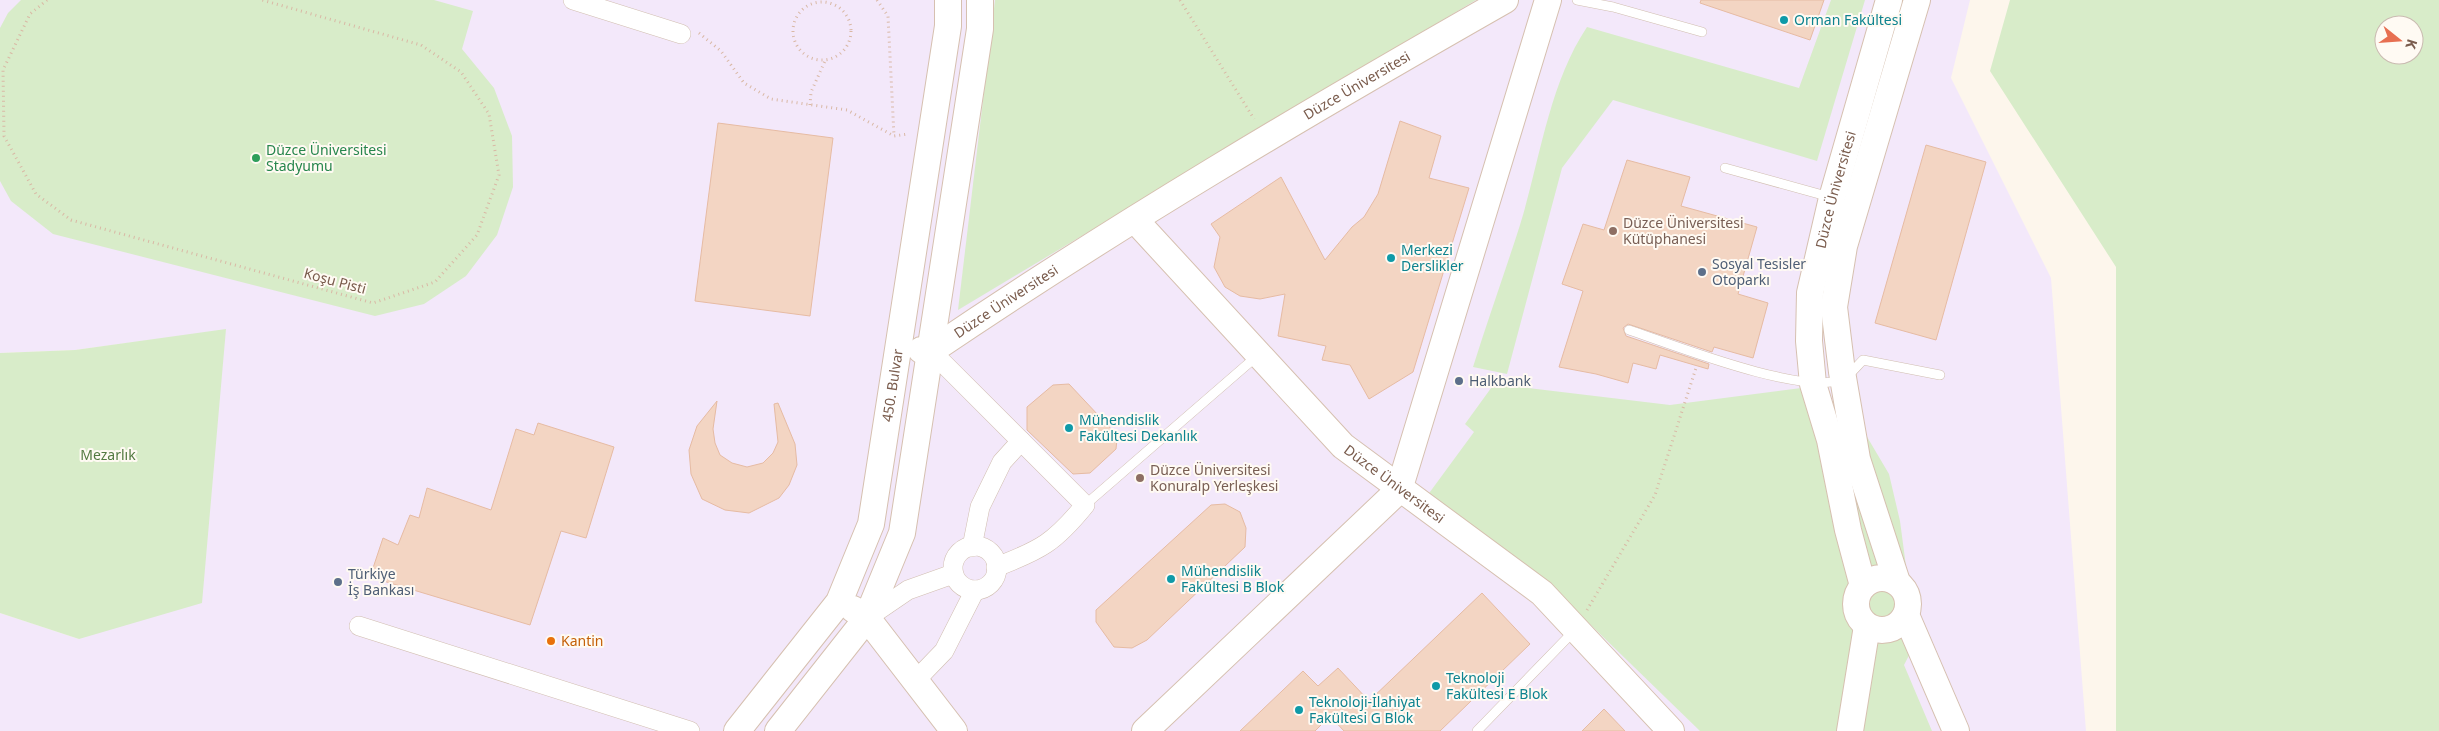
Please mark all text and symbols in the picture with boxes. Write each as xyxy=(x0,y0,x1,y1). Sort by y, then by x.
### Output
place label: Orman Fakültesi xyxy=(1794,10,1902,29)
marker: Orman Fakültesi xyxy=(1778,14,1790,26)
north arrow xyxy=(2374,15,2424,65)
text: K xyxy=(2401,37,2422,52)
street label: Düzce Üniversitesi xyxy=(1300,46,1414,124)
street label: Düzce Üniversitesi xyxy=(1811,129,1860,250)
place label: Düzce Üniversitesi Stadyumu xyxy=(266,140,387,175)
marker: Düzce Üniversitesi Stadyumu xyxy=(250,152,262,164)
place label: Düzce Üniversitesi Kütüphanesi xyxy=(1623,213,1744,248)
marker: Düzce Üniversitesi Kütüphanesi xyxy=(1607,225,1619,237)
place label: Merkezi Derslikler xyxy=(1401,240,1464,275)
marker: Merkezi Derslikler xyxy=(1385,252,1397,264)
place label: Sosyal Tesisler Otoparkı xyxy=(1712,254,1806,289)
street label: Düzce Üniversitesi xyxy=(950,260,1061,342)
street label: Koşu Pisti xyxy=(302,263,368,298)
marker: Sosyal Tesisler Otoparkı xyxy=(1696,266,1708,278)
street label: 450. Bulvar xyxy=(877,347,907,423)
place label: Halkbank xyxy=(1469,371,1531,390)
marker: Halkbank xyxy=(1453,375,1465,387)
place label: Mühendislik Fakültesi Dekanlık xyxy=(1079,410,1198,445)
marker: Mühendislik Fakültesi Dekanlık xyxy=(1063,422,1075,434)
street label: Düzce Üniversitesi xyxy=(1340,440,1449,527)
park label: Mezarlık xyxy=(80,445,136,464)
place label: Düzce Üniversitesi Konuralp Yerleşkesi xyxy=(1150,460,1278,495)
marker: Düzce Üniversitesi Konuralp Yerleşkesi xyxy=(1134,472,1146,484)
place label: Mühendislik Fakültesi B Blok xyxy=(1181,561,1285,596)
place label: Türkiye İş Bankası xyxy=(348,564,414,599)
marker: Mühendislik Fakültesi B Blok xyxy=(1165,573,1177,585)
marker: Türkiye İş Bankası xyxy=(332,576,344,588)
place label: Kantin xyxy=(561,631,604,650)
marker: Kantin xyxy=(545,635,557,647)
place label: Teknoloji Fakültesi E Blok xyxy=(1446,668,1548,703)
marker: Teknoloji Fakültesi E Blok xyxy=(1430,680,1442,692)
place label: Teknoloji-İlahiyat Fakültesi G Blok xyxy=(1309,692,1421,727)
marker: Teknoloji-İlahiyat Fakültesi G Blok xyxy=(1293,704,1305,716)

